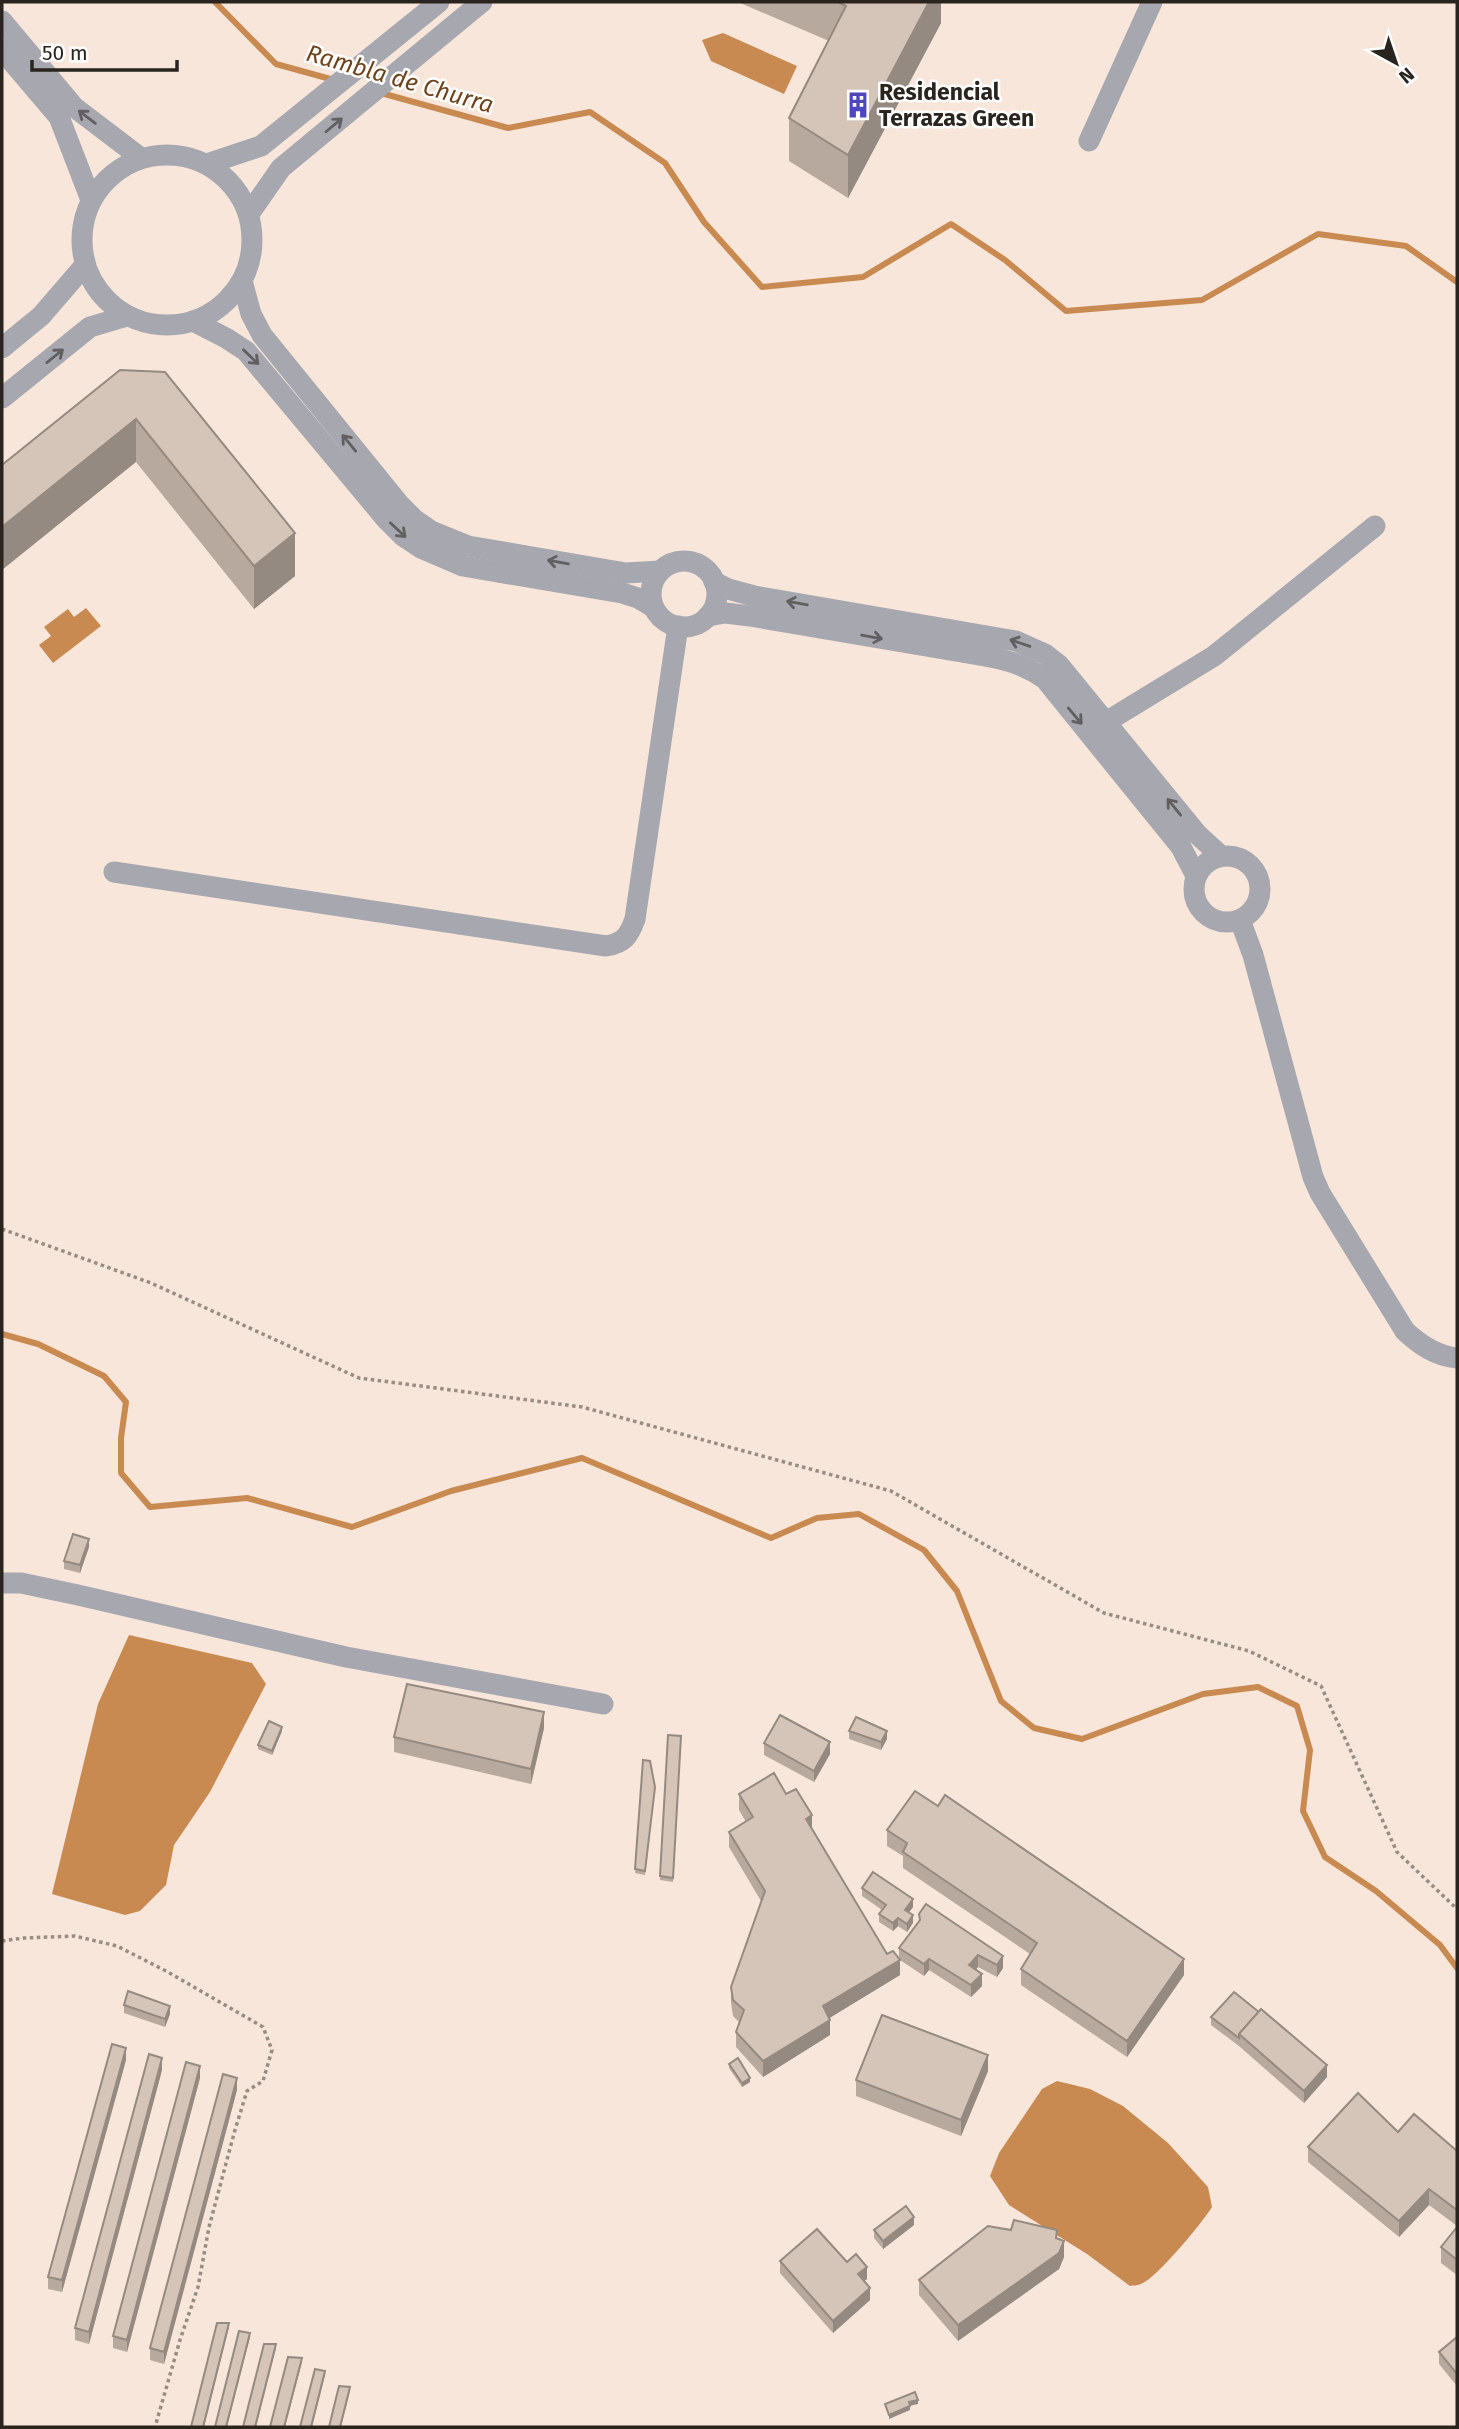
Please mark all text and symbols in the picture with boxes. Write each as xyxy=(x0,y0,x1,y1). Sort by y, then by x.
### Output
scale bar xyxy=(32,28,177,72)
north arrow xyxy=(1361,28,1431,98)
water label: Rambla de Churra xyxy=(303,39,497,119)
text: 50 m xyxy=(42,40,88,66)
text: N xyxy=(1394,63,1419,89)
place label: Residencial Terrazas Green xyxy=(879,78,1034,132)
building icon: Residencial Terrazas Green xyxy=(843,90,873,120)
one-way arrow xyxy=(78,110,97,124)
one-way arrow xyxy=(324,117,342,132)
one-way arrow xyxy=(45,348,64,363)
one-way arrow xyxy=(242,348,259,365)
one-way arrow xyxy=(342,435,357,453)
one-way arrow xyxy=(388,521,406,538)
one-way arrow xyxy=(547,555,570,568)
one-way arrow xyxy=(786,596,809,609)
one-way arrow xyxy=(860,630,883,644)
one-way arrow xyxy=(1010,636,1032,648)
one-way arrow xyxy=(1068,706,1083,724)
one-way arrow xyxy=(1167,798,1182,816)

